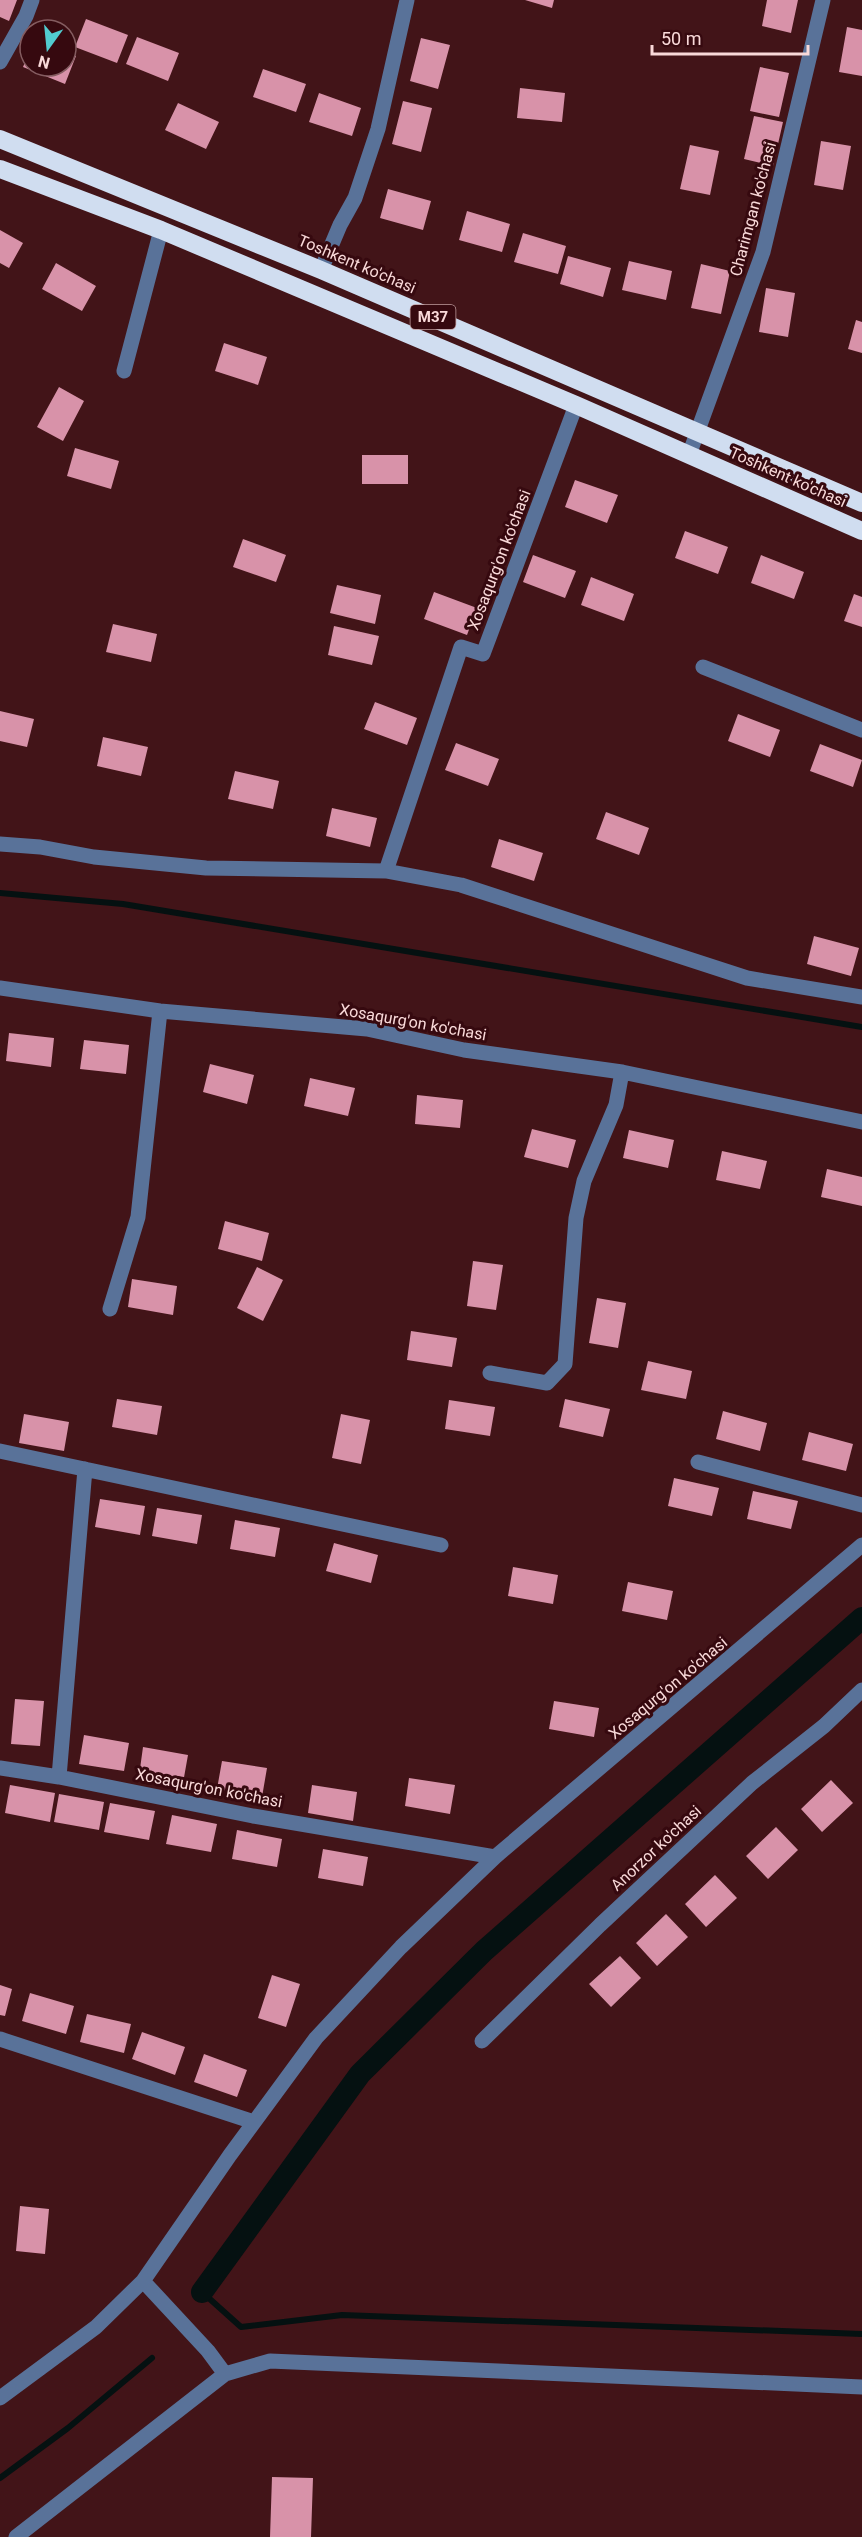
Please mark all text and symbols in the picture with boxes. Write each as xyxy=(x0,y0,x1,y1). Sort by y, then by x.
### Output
north arrow xyxy=(18,18,78,78)
scale bar xyxy=(652,18,808,56)
text: 50 m xyxy=(661,28,701,49)
text: N xyxy=(36,51,52,73)
street label: Charimgan ko'chasi xyxy=(726,140,780,278)
street label: Toshkent ko'chasi xyxy=(295,231,419,297)
road number: M37 xyxy=(410,305,456,329)
street label: Toshkent ko'chasi xyxy=(727,443,849,511)
street label: Xosaqurg'on ko'chasi xyxy=(463,487,535,633)
street label: Xosaqurg'on ko'chasi xyxy=(338,1000,488,1044)
street label: Xosaqurg'on ko'chasi xyxy=(605,1633,731,1743)
street label: Xosaqurg'on ko'chasi xyxy=(134,1764,284,1812)
street label: Anorzor ko'chasi xyxy=(607,1801,705,1895)

